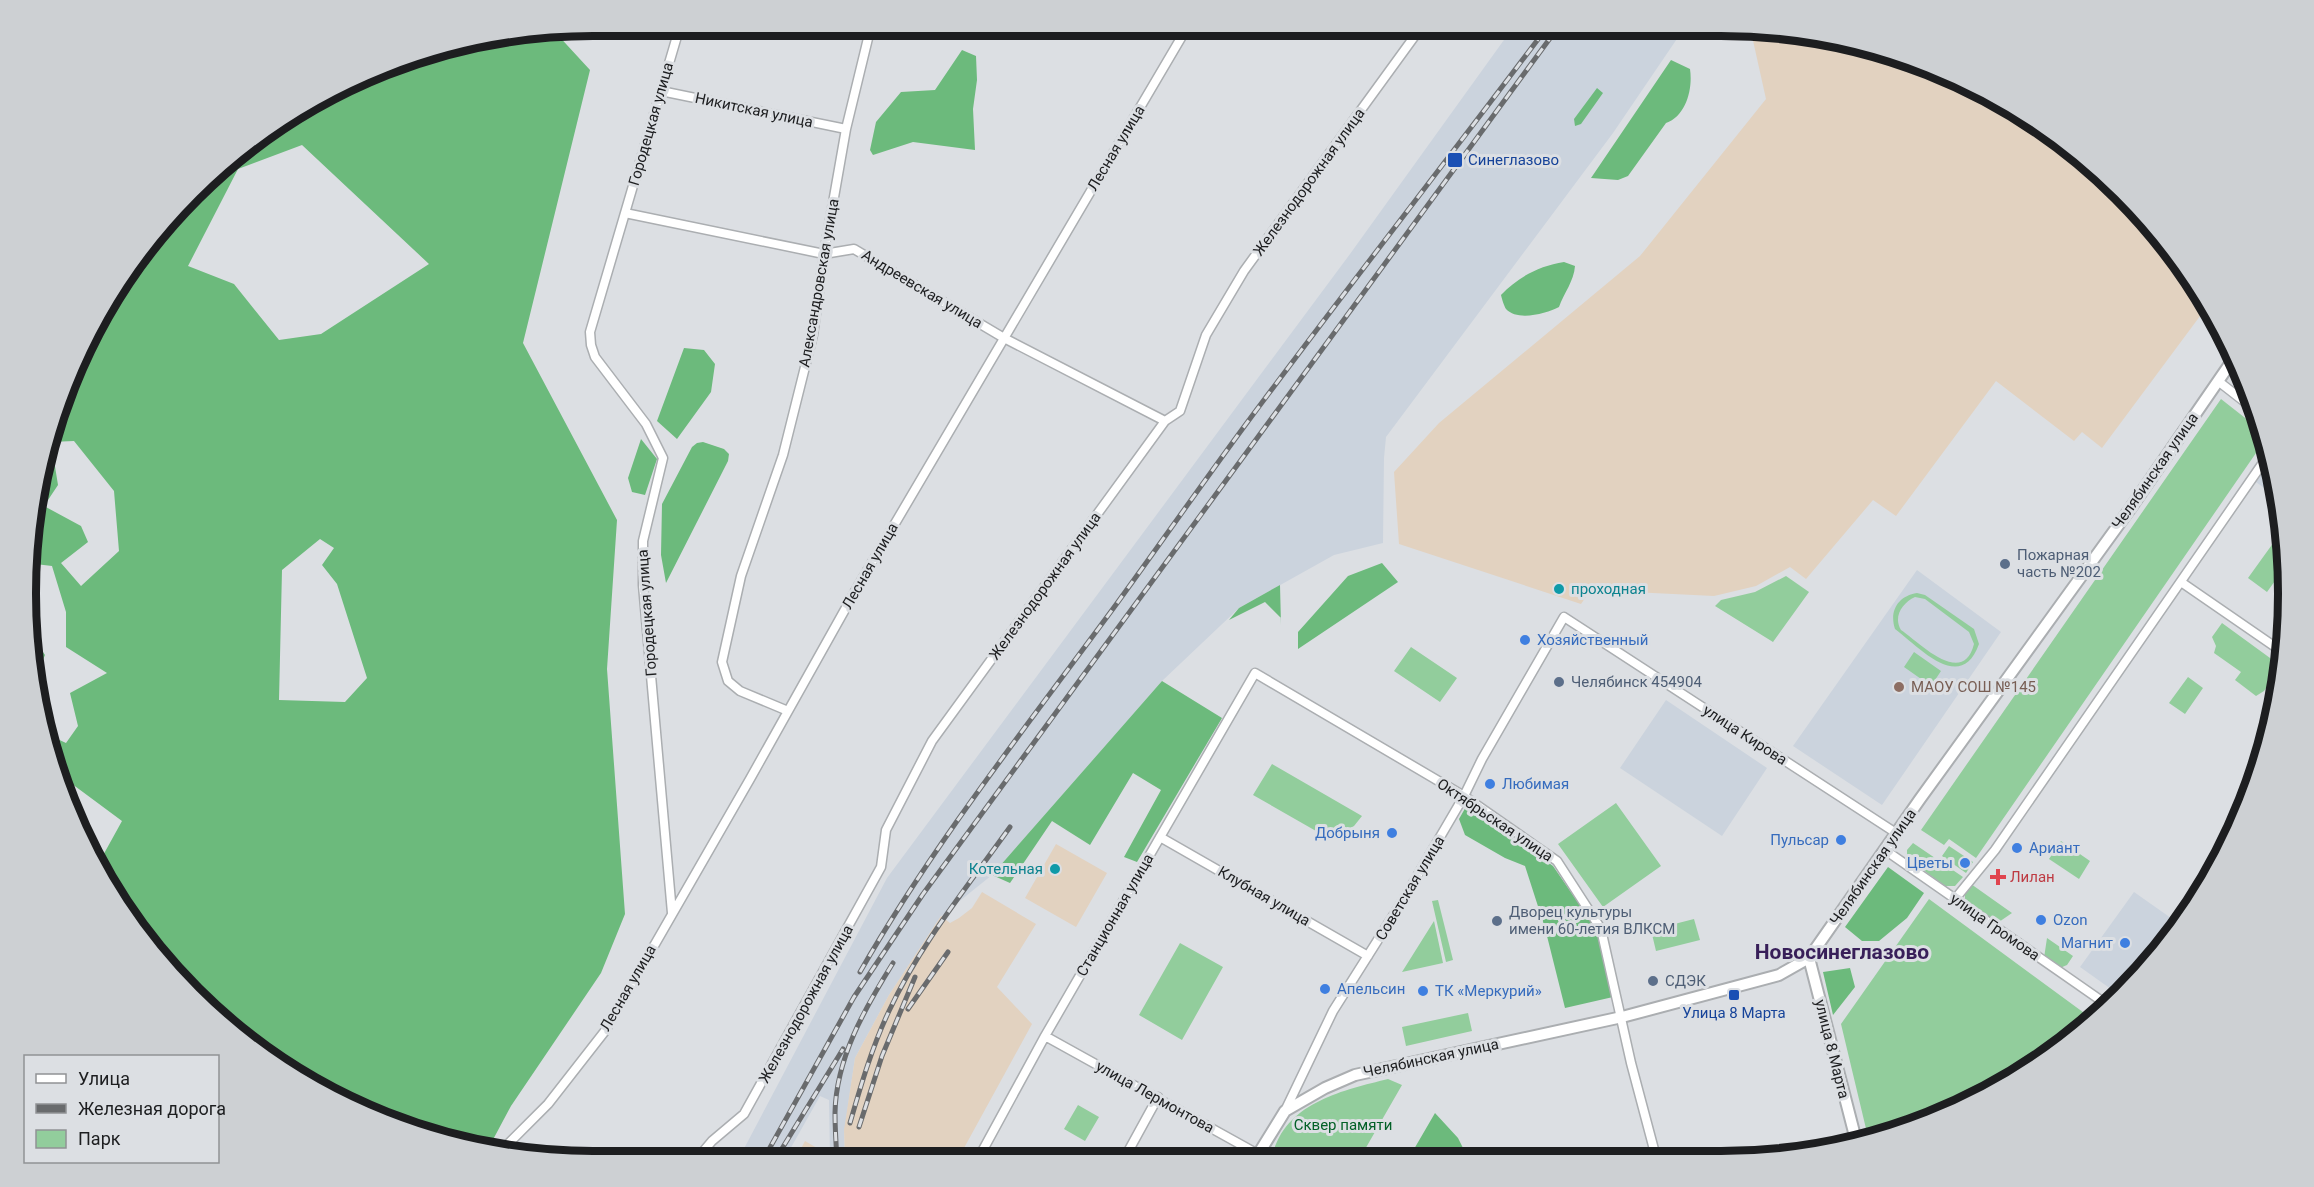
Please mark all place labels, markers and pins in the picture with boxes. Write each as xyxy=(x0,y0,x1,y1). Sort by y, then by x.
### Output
marker: Синеглазово xyxy=(1446,151,1464,169)
place label: Синеглазово xyxy=(1468,151,1559,169)
place label: Пожарная часть №202 xyxy=(2017,546,2101,581)
marker: Пожарная часть №202 xyxy=(1998,557,2012,571)
place label: проходная xyxy=(1571,580,1646,598)
marker: проходная xyxy=(1552,582,1566,596)
place label: Хозяйственный xyxy=(1537,631,1649,649)
marker: Хозяйственный xyxy=(1518,633,1532,647)
place label: Челябинск 454904 xyxy=(1571,673,1702,691)
marker: Челябинск 454904 xyxy=(1552,675,1566,689)
place label: МАОУ СОШ №145 xyxy=(1911,678,2036,696)
marker: МАОУ СОШ №145 xyxy=(1892,680,1906,694)
place label: Любимая xyxy=(1502,775,1569,793)
marker: Любимая xyxy=(1483,777,1497,791)
place label: Добрыня xyxy=(1315,824,1380,842)
marker: Добрыня xyxy=(1385,826,1399,840)
place label: Пульсар xyxy=(1770,831,1829,849)
marker: Пульсар xyxy=(1834,833,1848,847)
place label: Ариант xyxy=(2029,839,2080,857)
marker: Ариант xyxy=(2010,841,2024,855)
place label: Цветы xyxy=(1907,854,1953,872)
marker: Цветы xyxy=(1958,856,1972,870)
place label: Котельная xyxy=(969,860,1043,878)
marker: Котельная xyxy=(1048,862,1062,876)
place label: Лилан xyxy=(2010,868,2055,886)
marker: Лилан xyxy=(1991,870,2005,884)
place label: Дворец культуры имени 60-летия ВЛКСМ xyxy=(1509,903,1675,938)
place label: Ozon xyxy=(2053,911,2087,929)
marker: Ozon xyxy=(2034,913,2048,927)
marker: Дворец культуры имени 60-летия ВЛКСМ xyxy=(1490,914,1504,928)
place label: Магнит xyxy=(2061,934,2113,952)
marker: Магнит xyxy=(2118,936,2132,950)
place label: СДЭК xyxy=(1665,972,1706,990)
marker: СДЭК xyxy=(1646,974,1660,988)
place label: Апельсин xyxy=(1337,980,1405,998)
marker: Апельсин xyxy=(1318,982,1332,996)
place label: ТК «Меркурий» xyxy=(1435,982,1542,1000)
marker: ТК «Меркурий» xyxy=(1416,984,1430,998)
marker: Улица 8 Марта xyxy=(1727,988,1741,1002)
place label: Улица 8 Марта xyxy=(1682,1004,1786,1022)

